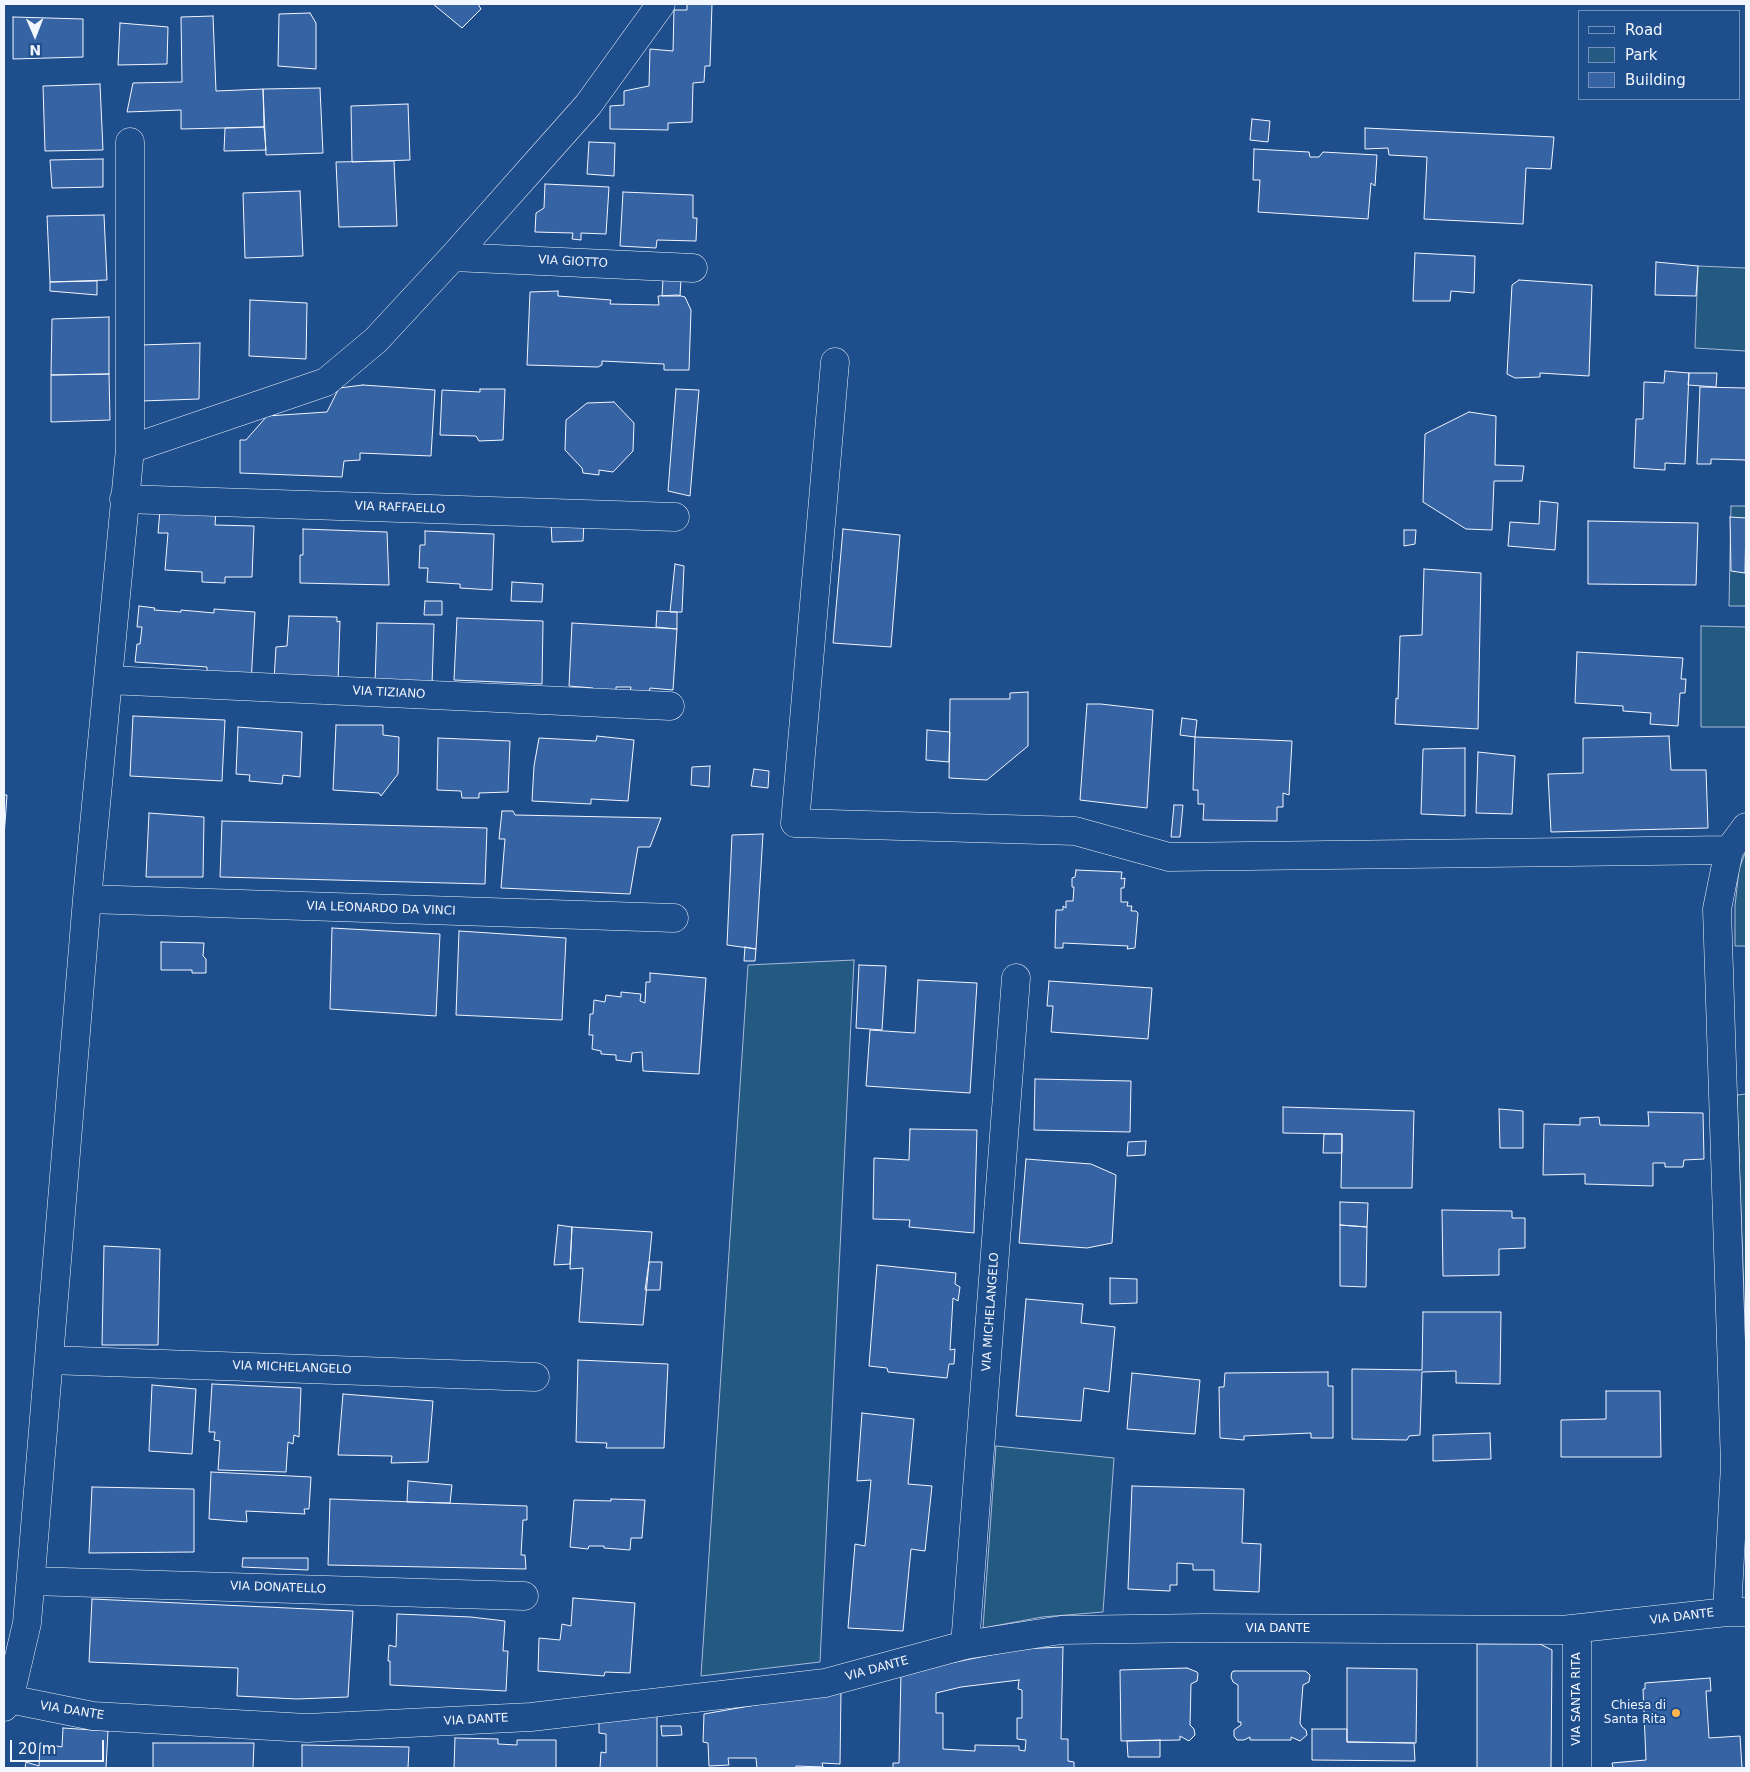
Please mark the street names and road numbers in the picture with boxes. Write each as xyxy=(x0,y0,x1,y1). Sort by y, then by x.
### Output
street label: VIA GIOTTO xyxy=(538,253,608,271)
street label: VIA RAFFAELLO xyxy=(354,499,446,517)
street label: VIA TIZIANO xyxy=(352,684,426,702)
street label: VIA LEONARDO DA VINCI xyxy=(306,899,456,919)
street label: VIA MICHELANGELO xyxy=(980,1252,1002,1372)
street label: VIA MICHELANGELO xyxy=(232,1359,352,1377)
street label: VIA DONATELLO xyxy=(230,1579,326,1597)
street label: VIA DANTE xyxy=(1649,1606,1715,1628)
street label: VIA DANTE xyxy=(1246,1622,1310,1636)
street label: VIA SANTA RITA xyxy=(1570,1652,1584,1746)
street label: VIA DANTE xyxy=(844,1654,910,1684)
street label: VIA DANTE xyxy=(39,1699,105,1723)
street label: VIA DANTE xyxy=(443,1711,509,1729)

